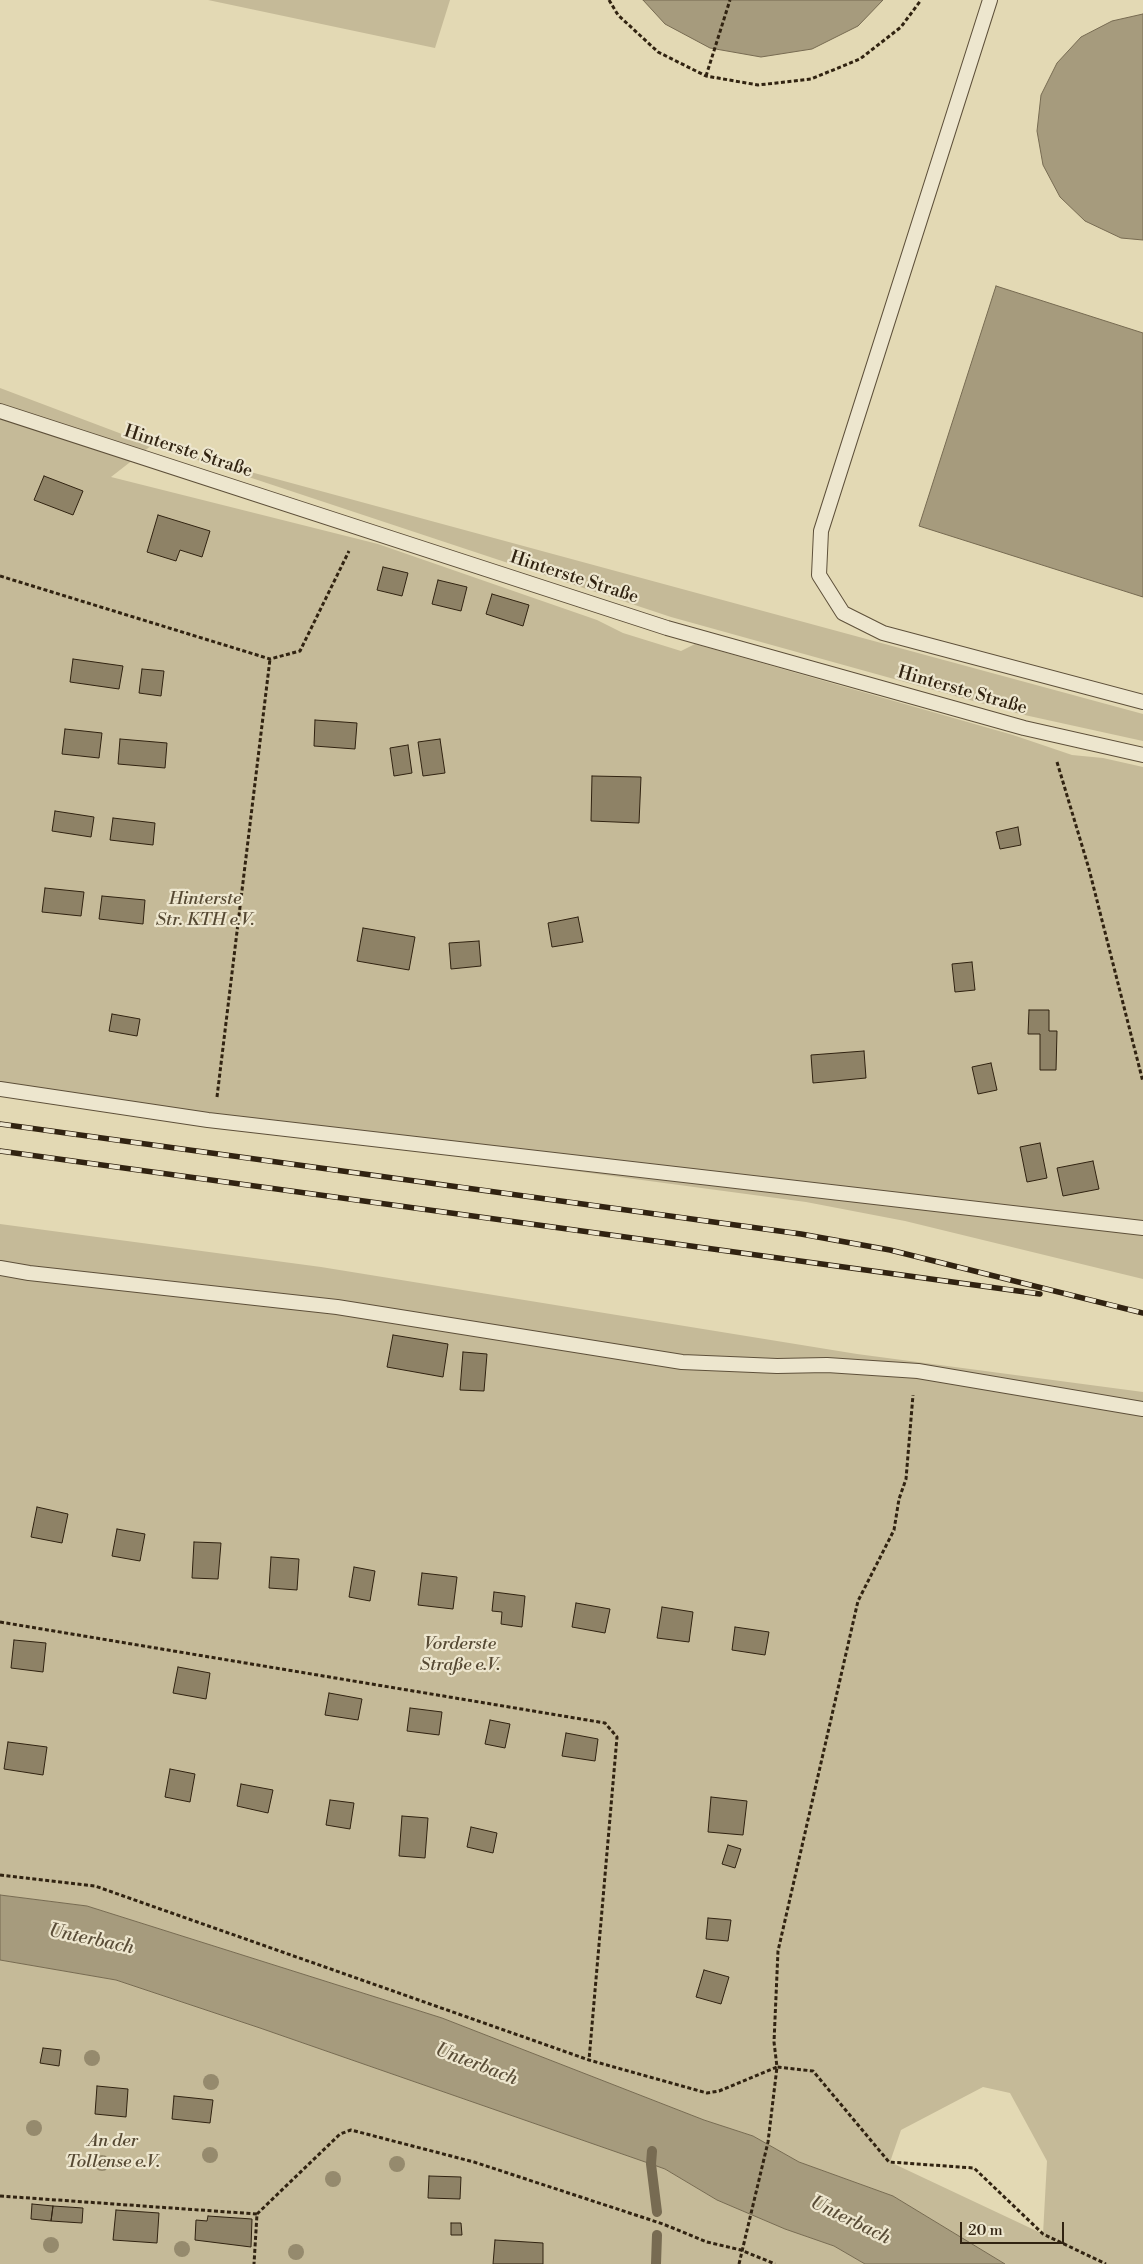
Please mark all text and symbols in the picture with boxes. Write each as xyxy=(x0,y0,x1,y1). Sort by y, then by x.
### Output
street label: Hinterste Straße xyxy=(121,421,255,483)
street label: Hinterste Straße xyxy=(507,547,641,609)
street label: Hinterste Straße xyxy=(895,662,1029,720)
park label: Hinterste Str. KTH e.V. xyxy=(156,889,254,932)
park label: Vorderste Straße e.V. xyxy=(420,1634,500,1676)
water label: Unterbach xyxy=(46,1920,136,1960)
water label: Unterbach xyxy=(431,2039,521,2091)
park label: An der Tollense e.V. xyxy=(66,2131,160,2174)
water label: Unterbach xyxy=(806,2192,894,2250)
scale bar xyxy=(963,2212,1067,2244)
text: 20 m xyxy=(968,2221,1003,2240)

